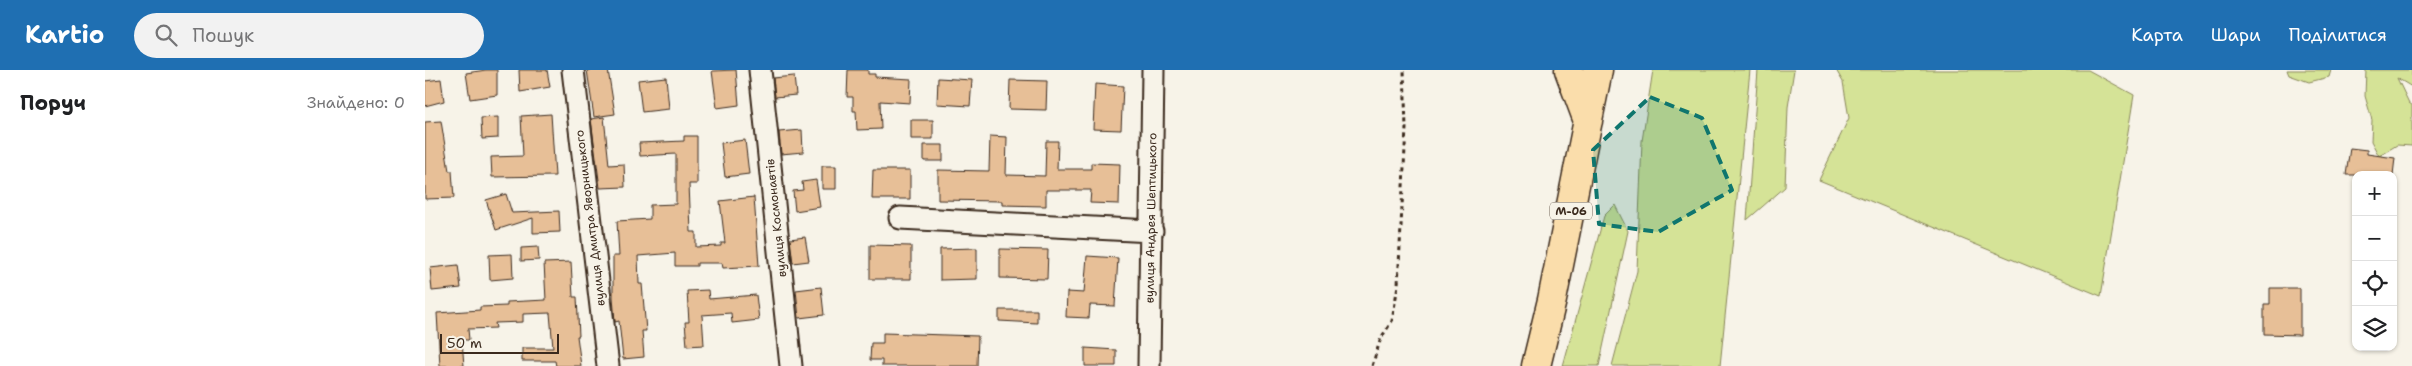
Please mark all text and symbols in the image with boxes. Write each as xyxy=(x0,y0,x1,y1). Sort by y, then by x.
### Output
search box xyxy=(134,13,484,58)
text: Kartio xyxy=(25,19,104,51)
icon: search xyxy=(152,21,180,49)
text: Пошук xyxy=(192,23,254,48)
text: Карта xyxy=(2131,23,2183,47)
text: Шари xyxy=(2211,23,2261,47)
text: Поділитися xyxy=(2289,23,2387,47)
text: Поруч xyxy=(20,89,86,117)
text: Знайдено: 0 xyxy=(307,92,405,113)
street label: вулиця Дмитра Яворницького xyxy=(571,129,609,307)
street label: вулиця Андрея Шептицького xyxy=(1142,133,1160,303)
street label: вулиця Космонавтів xyxy=(762,158,790,278)
map controls xyxy=(2352,171,2397,351)
button: + xyxy=(2352,171,2397,216)
road number: М-06 xyxy=(1550,202,1592,220)
button: − xyxy=(2352,216,2397,261)
button: locate xyxy=(2352,261,2397,306)
button: layers xyxy=(2352,306,2397,351)
scale bar xyxy=(440,331,559,354)
text: 50 m xyxy=(447,334,482,352)

